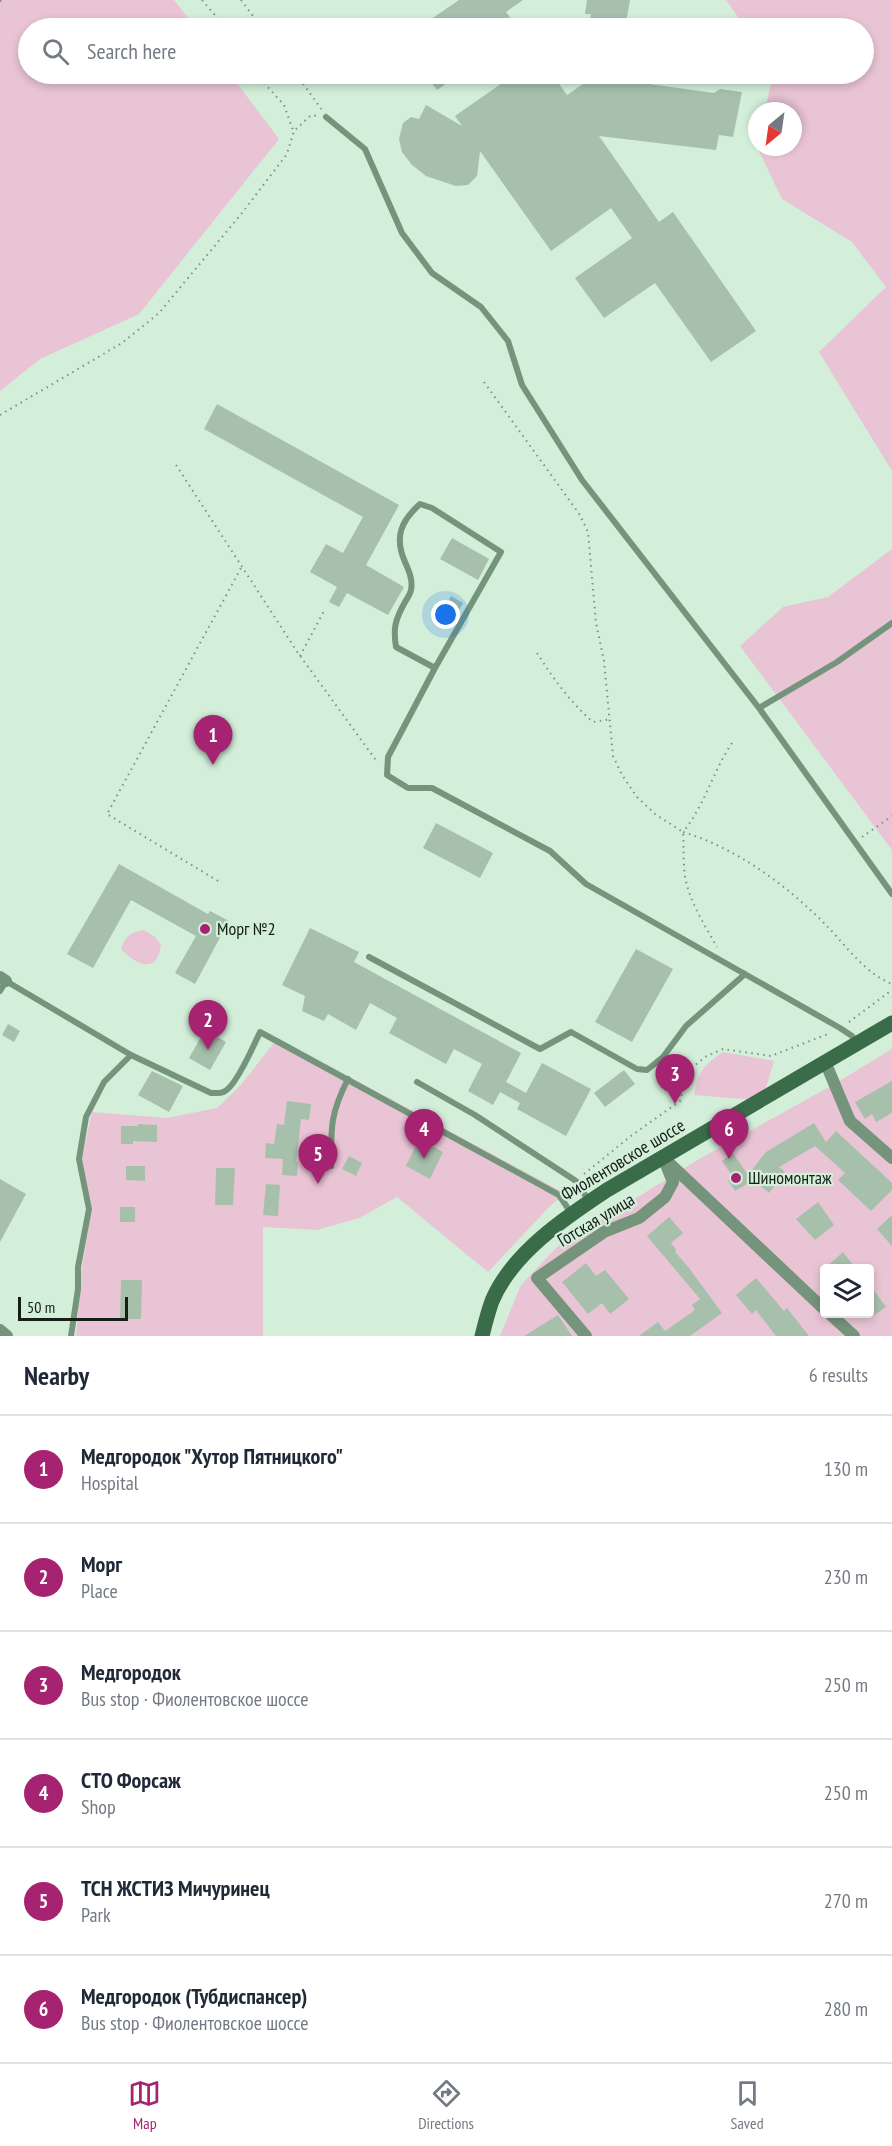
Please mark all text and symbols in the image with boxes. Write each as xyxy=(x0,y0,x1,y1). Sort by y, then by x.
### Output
search box xyxy=(18,18,874,84)
icon: search xyxy=(39,35,72,68)
text: Search here xyxy=(87,37,176,65)
north arrow xyxy=(748,102,802,156)
your location xyxy=(431,600,460,629)
pin: 1 xyxy=(194,716,232,765)
place label: Морг №2 xyxy=(217,917,276,940)
marker: Морг №2 xyxy=(198,922,212,936)
pin: 2 xyxy=(188,1000,228,1050)
pin: 3 xyxy=(656,1054,694,1104)
pin: 4 xyxy=(404,1110,444,1159)
pin: 6 xyxy=(710,1110,748,1159)
street label: Фиолентовское шоссе xyxy=(557,1114,689,1206)
pin: 5 xyxy=(298,1134,338,1184)
place label: Шиномонтаж xyxy=(748,1166,832,1189)
marker: Шиномонтаж xyxy=(729,1171,743,1185)
street label: Готская улица xyxy=(553,1188,639,1252)
map controls xyxy=(820,1264,874,1318)
button: layers xyxy=(820,1264,874,1318)
scale bar xyxy=(18,1294,128,1322)
text: 50 m xyxy=(27,1297,55,1317)
text: Nearby xyxy=(24,1359,89,1392)
text: 6 results xyxy=(809,1362,868,1388)
text: Медгородок "Хутор Пятницкого" xyxy=(81,1442,343,1470)
text: 1 xyxy=(39,1456,48,1482)
text: 130 m xyxy=(824,1456,868,1482)
text: Hospital xyxy=(81,1470,138,1496)
text: Морг xyxy=(81,1550,122,1578)
text: 2 xyxy=(39,1564,48,1590)
text: 230 m xyxy=(824,1564,868,1590)
text: Place xyxy=(81,1578,118,1604)
text: Медгородок xyxy=(81,1658,181,1686)
text: 3 xyxy=(39,1672,48,1698)
text: 250 m xyxy=(824,1672,868,1698)
text: Bus stop · Фиолентовское шоссе xyxy=(81,1686,308,1712)
text: СТО Форсаж xyxy=(81,1766,181,1794)
text: 4 xyxy=(39,1780,48,1806)
text: 250 m xyxy=(824,1780,868,1806)
text: Shop xyxy=(81,1794,116,1820)
text: ТСН ЖСТИЗ Мичуринец xyxy=(81,1874,270,1902)
text: 5 xyxy=(39,1888,48,1914)
text: 270 m xyxy=(824,1888,868,1914)
text: Park xyxy=(81,1902,111,1928)
text: Медгородок (Тубдиспансер) xyxy=(81,1982,307,2010)
text: 6 xyxy=(39,1996,48,2022)
text: 280 m xyxy=(824,1996,868,2022)
text: Bus stop · Фиолентовское шоссе xyxy=(81,2010,308,2036)
tab: Map xyxy=(128,2077,161,2133)
tab: Directions xyxy=(418,2077,474,2133)
tab: Saved xyxy=(731,2077,764,2133)

